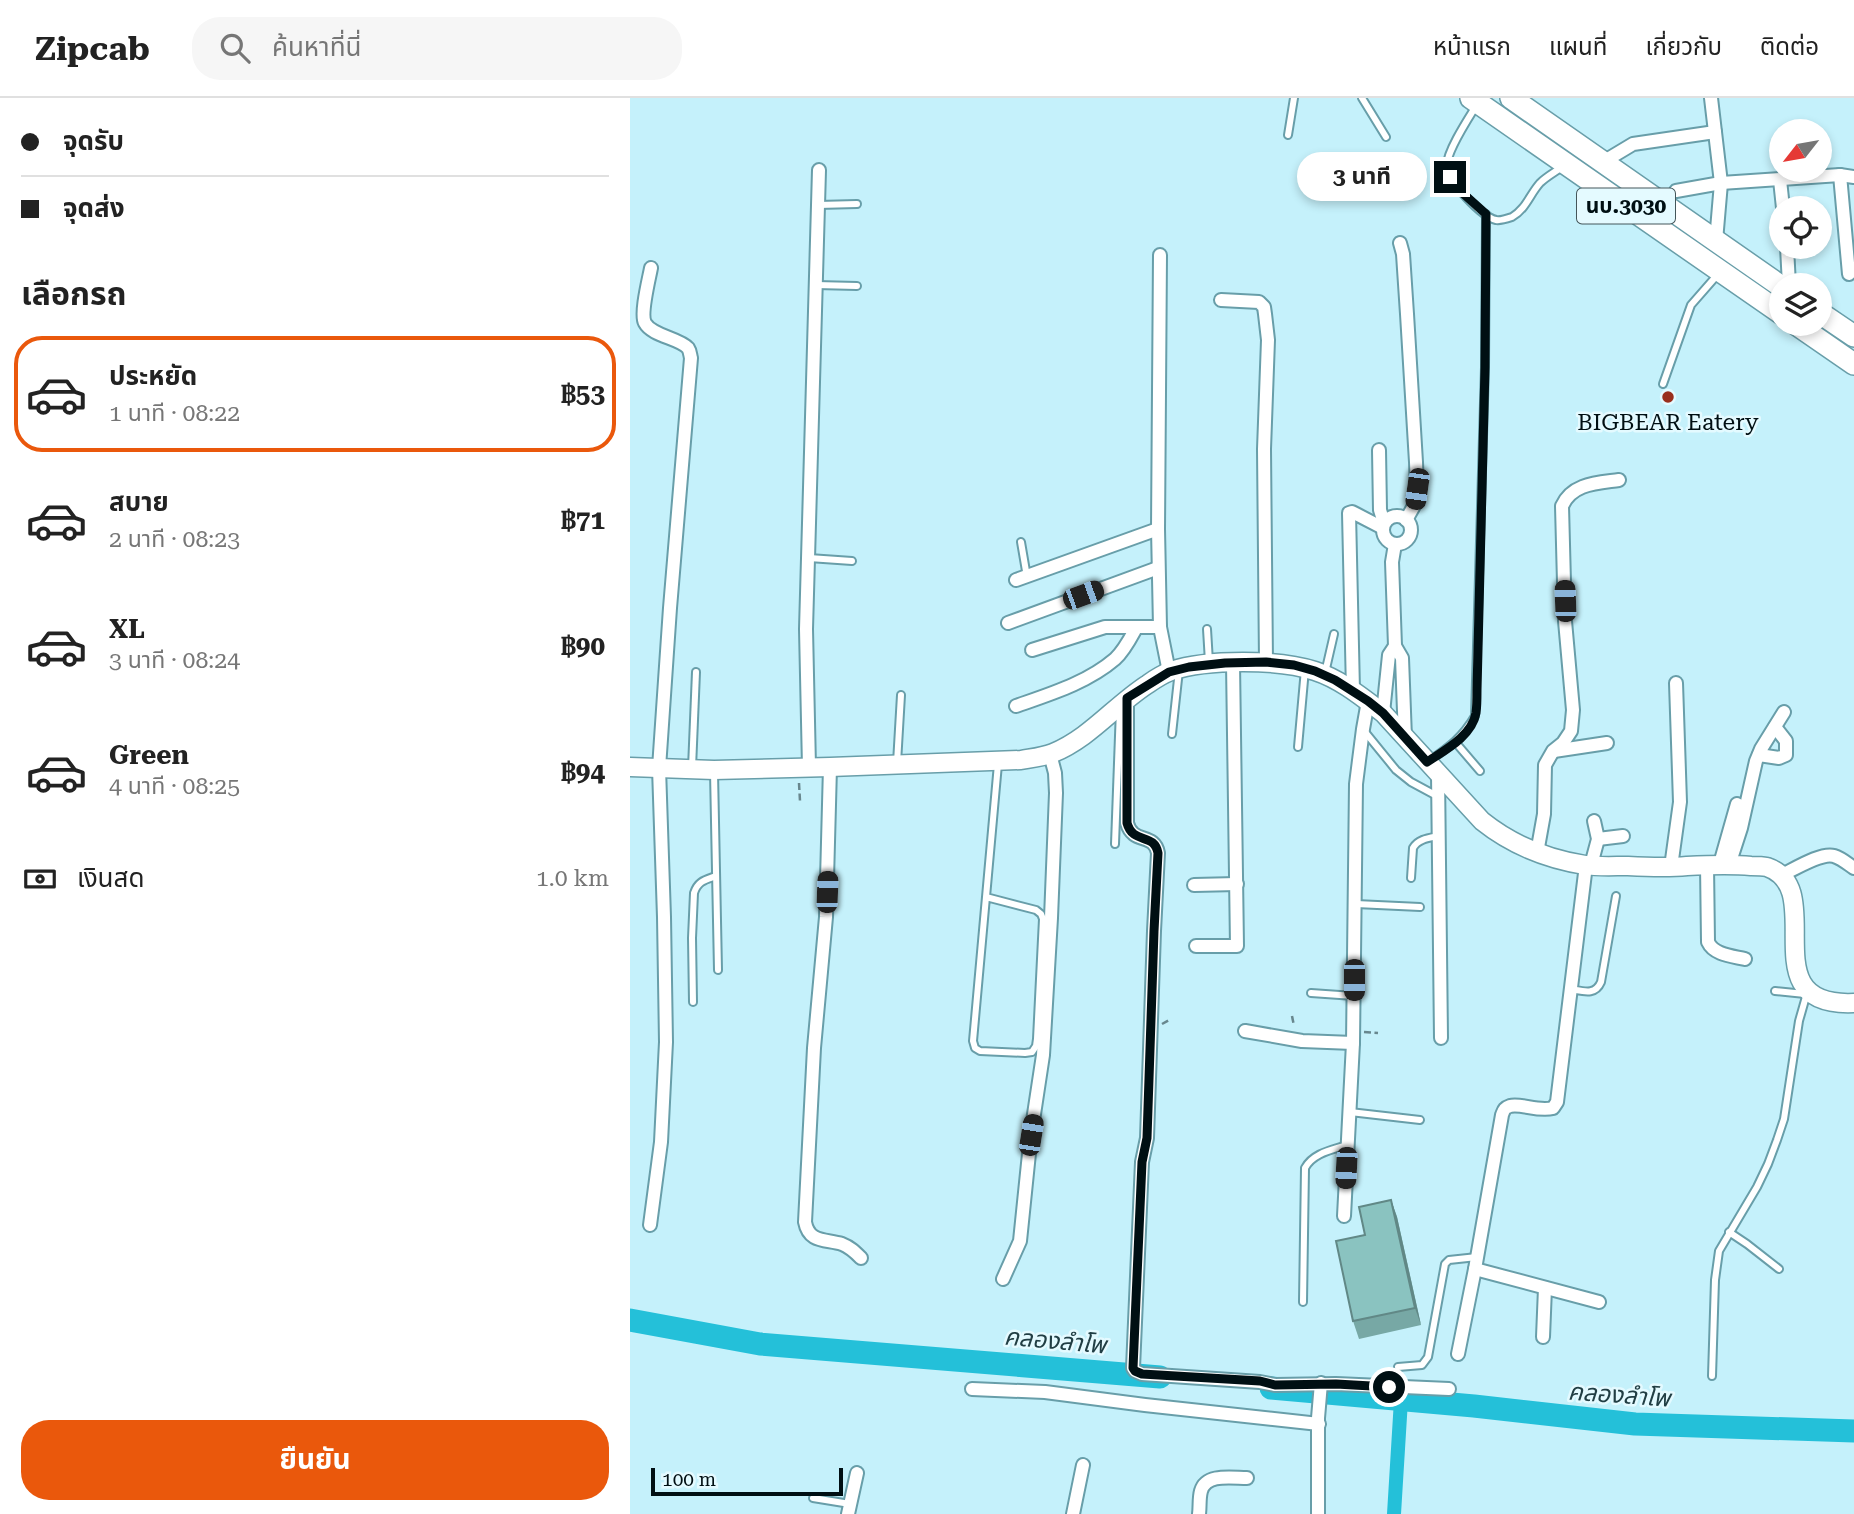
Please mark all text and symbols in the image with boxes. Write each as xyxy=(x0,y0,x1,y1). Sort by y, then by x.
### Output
search box xyxy=(192,17,682,80)
text: Zipcab xyxy=(35,29,150,68)
icon: search xyxy=(216,29,254,67)
text: ค้นหาที่นี่ xyxy=(272,32,361,62)
text: หน้าแรก xyxy=(1433,33,1511,61)
text: แผนที่ xyxy=(1549,33,1607,61)
text: เกี่ยวกับ xyxy=(1645,33,1722,61)
text: ติดต่อ xyxy=(1760,33,1819,61)
north arrow xyxy=(1769,119,1832,182)
map controls xyxy=(1769,119,1832,336)
text: จุดรับ xyxy=(63,126,124,156)
callout: 3 นาที xyxy=(1296,153,1426,202)
route end xyxy=(1434,161,1466,193)
text: 3 นาที xyxy=(1333,163,1391,190)
road number: นบ.3030 xyxy=(1577,188,1675,224)
text: จุดส่ง xyxy=(63,193,125,223)
button: locate xyxy=(1769,196,1832,259)
button: layers xyxy=(1769,273,1832,336)
text: เลือกรถ xyxy=(21,275,126,313)
text: ประหยัด xyxy=(109,361,197,391)
icon: car xyxy=(25,363,88,426)
text: ฿53 xyxy=(561,379,605,409)
marker: BIGBEAR Eatery xyxy=(1660,389,1676,405)
text: 1 นาที · 08:22 xyxy=(109,400,240,427)
place label: BIGBEAR Eatery xyxy=(1577,409,1759,436)
car xyxy=(1404,467,1431,511)
text: สบาย xyxy=(109,487,169,517)
icon: car xyxy=(25,489,88,552)
text: ฿71 xyxy=(561,505,605,535)
text: 2 นาที · 08:23 xyxy=(109,526,240,553)
car xyxy=(1060,578,1107,612)
car xyxy=(1554,580,1577,622)
text: XL xyxy=(109,614,145,644)
icon: car xyxy=(25,615,88,678)
text: ฿90 xyxy=(561,631,605,661)
text: 3 นาที · 08:24 xyxy=(109,647,240,674)
text: Green xyxy=(109,740,189,770)
icon: car xyxy=(25,741,88,804)
text: ฿94 xyxy=(561,757,605,787)
text: 4 นาที · 08:25 xyxy=(109,773,240,800)
icon: cash xyxy=(21,860,59,898)
text: เงินสด xyxy=(77,863,144,893)
text: 1.0 km xyxy=(536,865,609,892)
car xyxy=(816,871,839,913)
car xyxy=(1344,959,1365,1001)
car xyxy=(1018,1113,1045,1157)
car xyxy=(1335,1146,1358,1190)
water label: คลองลำโพ xyxy=(1003,1323,1109,1360)
route start xyxy=(1373,1371,1405,1403)
water label: คลองลำโพ xyxy=(1567,1377,1673,1413)
button: ยืนยัน xyxy=(21,1420,609,1500)
scale bar xyxy=(651,1465,844,1497)
text: 100 m xyxy=(662,1468,716,1491)

